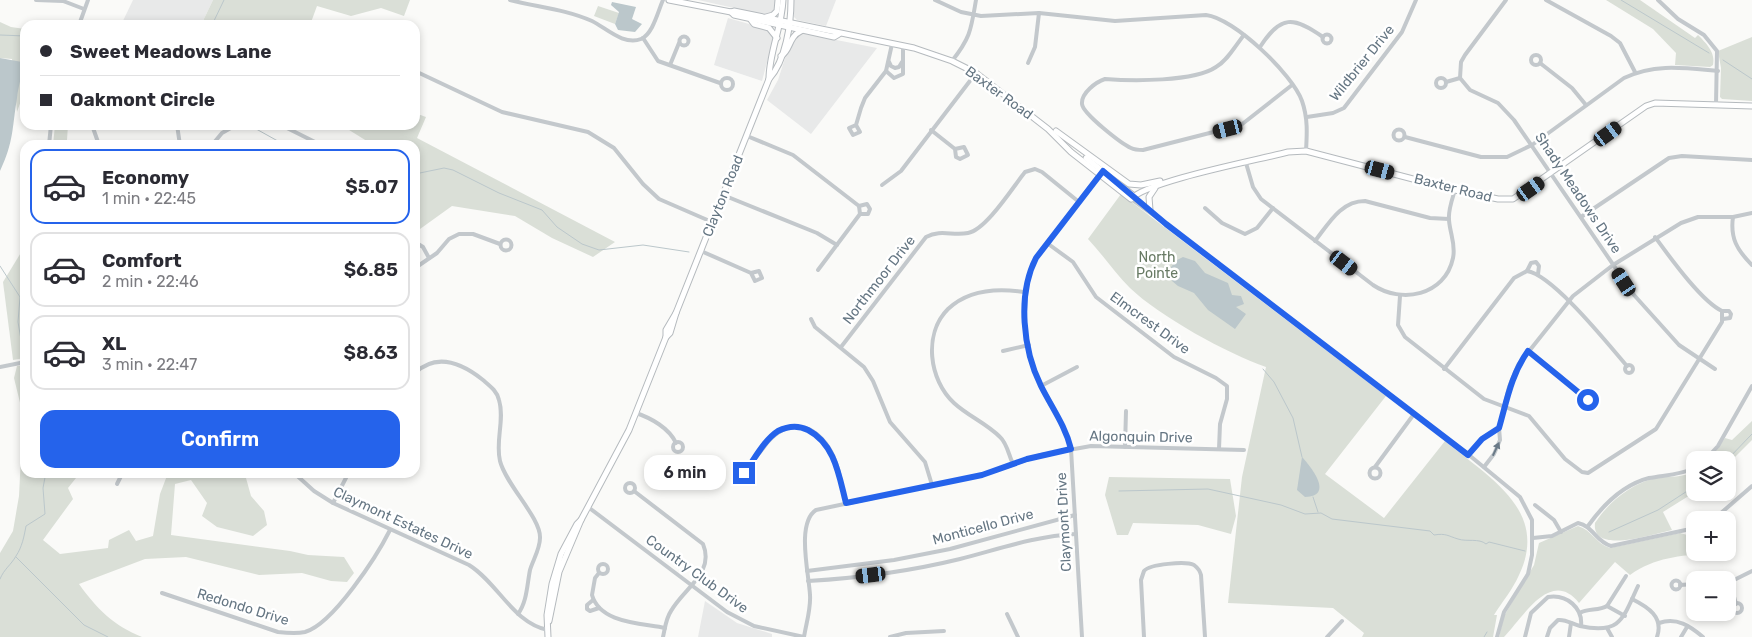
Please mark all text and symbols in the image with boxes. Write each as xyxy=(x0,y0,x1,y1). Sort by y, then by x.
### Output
street label: Wildbrier Drive xyxy=(1326,21,1398,105)
text: Sweet Meadows Lane xyxy=(70,40,272,63)
street label: Baxter Road xyxy=(962,63,1036,123)
text: Oakmont Circle xyxy=(70,88,215,111)
car xyxy=(1211,118,1244,140)
car xyxy=(1591,119,1624,149)
street label: Shady Meadows Drive xyxy=(1531,129,1625,257)
street label: Clayton Road xyxy=(699,153,747,239)
car xyxy=(1363,159,1396,181)
icon: car xyxy=(42,164,87,209)
text: Economy xyxy=(102,166,189,189)
street label: Baxter Road xyxy=(1412,170,1494,206)
car xyxy=(1514,174,1547,204)
text: $5.07 xyxy=(345,175,398,198)
text: 1 min · 22:45 xyxy=(102,189,196,208)
street label: Northmoor Drive xyxy=(839,232,919,328)
icon: car xyxy=(42,247,87,292)
car xyxy=(1327,248,1360,278)
text: Comfort xyxy=(102,249,182,272)
park label: North Pointe xyxy=(1136,249,1178,282)
text: $6.85 xyxy=(344,258,398,281)
car xyxy=(1609,265,1638,299)
text: 2 min · 22:46 xyxy=(102,272,199,291)
street label: Elmcrest Drive xyxy=(1107,288,1193,358)
icon: car xyxy=(42,330,87,375)
text: XL xyxy=(102,332,126,355)
text: $8.63 xyxy=(344,341,398,364)
text: 3 min · 22:47 xyxy=(102,355,197,374)
route start xyxy=(1577,389,1599,411)
button: Confirm xyxy=(40,410,400,468)
street label: Algonquin Drive xyxy=(1089,428,1193,446)
one-way arrow xyxy=(1492,442,1500,456)
map controls xyxy=(1686,451,1736,621)
button: layers xyxy=(1686,451,1736,501)
callout: 6 min xyxy=(644,456,726,490)
route end xyxy=(733,462,755,484)
text: 6 min xyxy=(664,463,706,482)
street label: Claymont Drive xyxy=(1053,472,1075,572)
street label: Claymont Estates Drive xyxy=(330,483,476,563)
street label: Monticello Drive xyxy=(931,505,1036,549)
button: + xyxy=(1686,511,1736,561)
street label: Country Club Drive xyxy=(643,531,752,617)
car xyxy=(855,566,886,584)
button: − xyxy=(1686,571,1736,621)
street label: Redondo Drive xyxy=(195,585,291,629)

